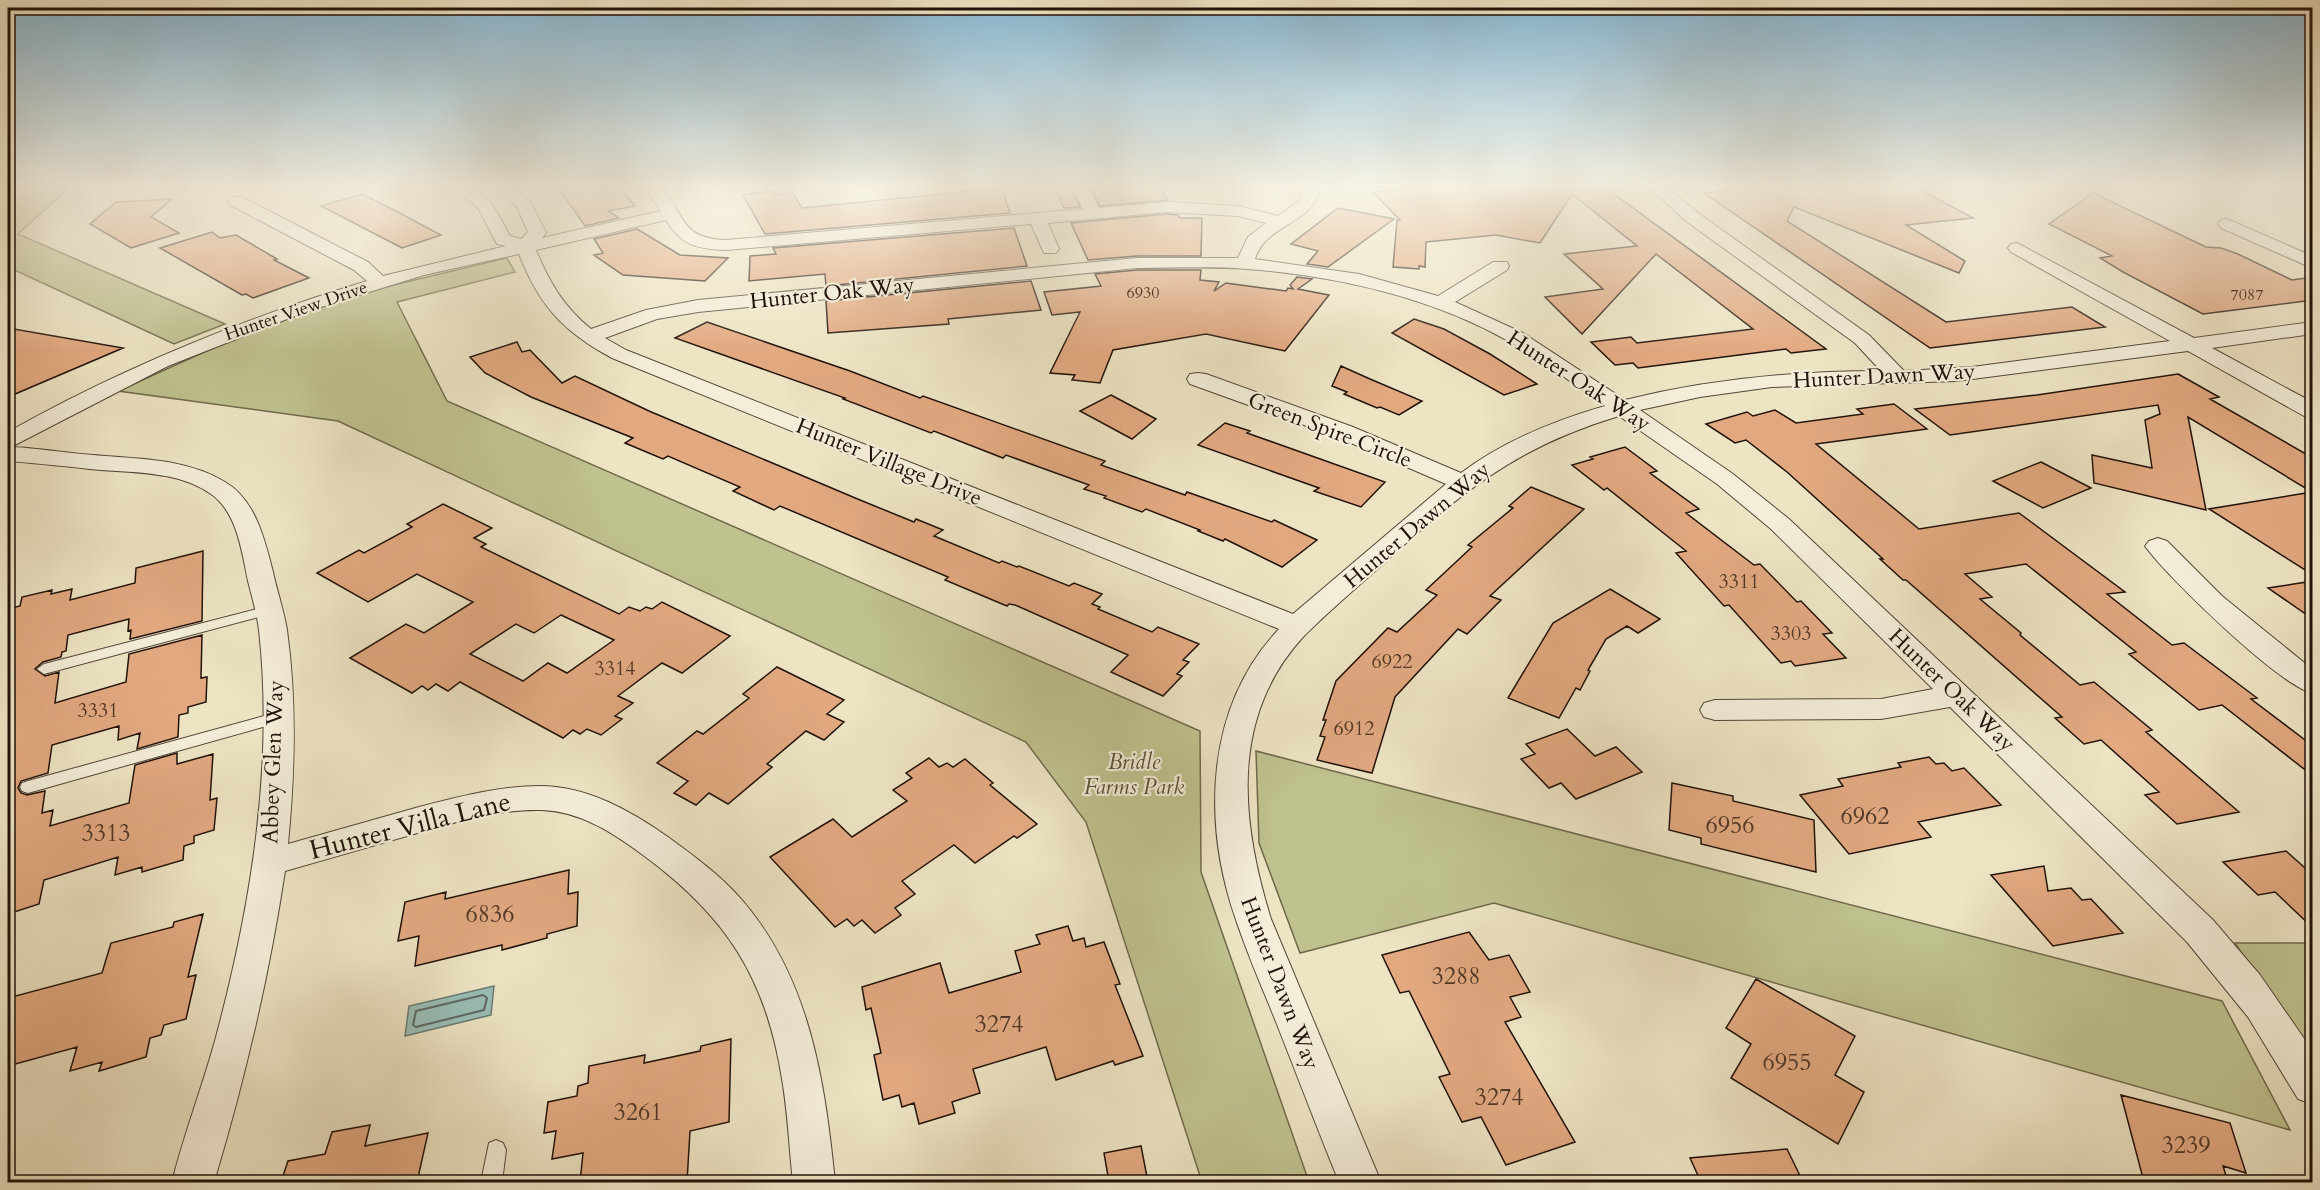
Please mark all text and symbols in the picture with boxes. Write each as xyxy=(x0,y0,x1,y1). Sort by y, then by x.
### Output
street label: Hunter Oak Way xyxy=(748,269,916,317)
street label: Hunter View Drive xyxy=(221,275,371,347)
house number: 6930 xyxy=(1127,282,1159,304)
house number: 7087 xyxy=(2231,284,2263,306)
street label: Hunter Oak Way xyxy=(1501,323,1657,439)
street label: Hunter Dawn Way xyxy=(1792,356,1976,396)
street label: Green Spire Circle xyxy=(1244,385,1416,475)
street label: Hunter Village Drive xyxy=(791,411,987,513)
street label: Hunter Dawn Way xyxy=(1337,455,1497,595)
house number: 3311 xyxy=(1719,568,1759,595)
house number: 3303 xyxy=(1771,620,1811,647)
street label: Hunter Oak Way xyxy=(1882,622,2022,759)
house number: 6922 xyxy=(1372,648,1412,675)
house number: 3314 xyxy=(595,655,635,682)
street label: Abbey Glen Way xyxy=(255,679,291,844)
house number: 3331 xyxy=(78,697,118,724)
house number: 6912 xyxy=(1334,715,1374,742)
park label: Bridle Farms Park xyxy=(1084,747,1184,802)
street label: Hunter Villa Lane xyxy=(305,783,515,869)
house number: 6962 xyxy=(1840,800,1890,833)
house number: 6956 xyxy=(1705,809,1755,842)
house number: 3313 xyxy=(81,817,131,850)
street label: Hunter Dawn Way xyxy=(1233,892,1327,1074)
house number: 6836 xyxy=(465,898,515,931)
house number: 3288 xyxy=(1431,960,1481,993)
house number: 3274 xyxy=(974,1008,1024,1041)
house number: 6955 xyxy=(1762,1046,1812,1079)
house number: 3274 xyxy=(1474,1081,1524,1114)
house number: 3261 xyxy=(613,1096,663,1129)
house number: 3239 xyxy=(2161,1129,2211,1162)

